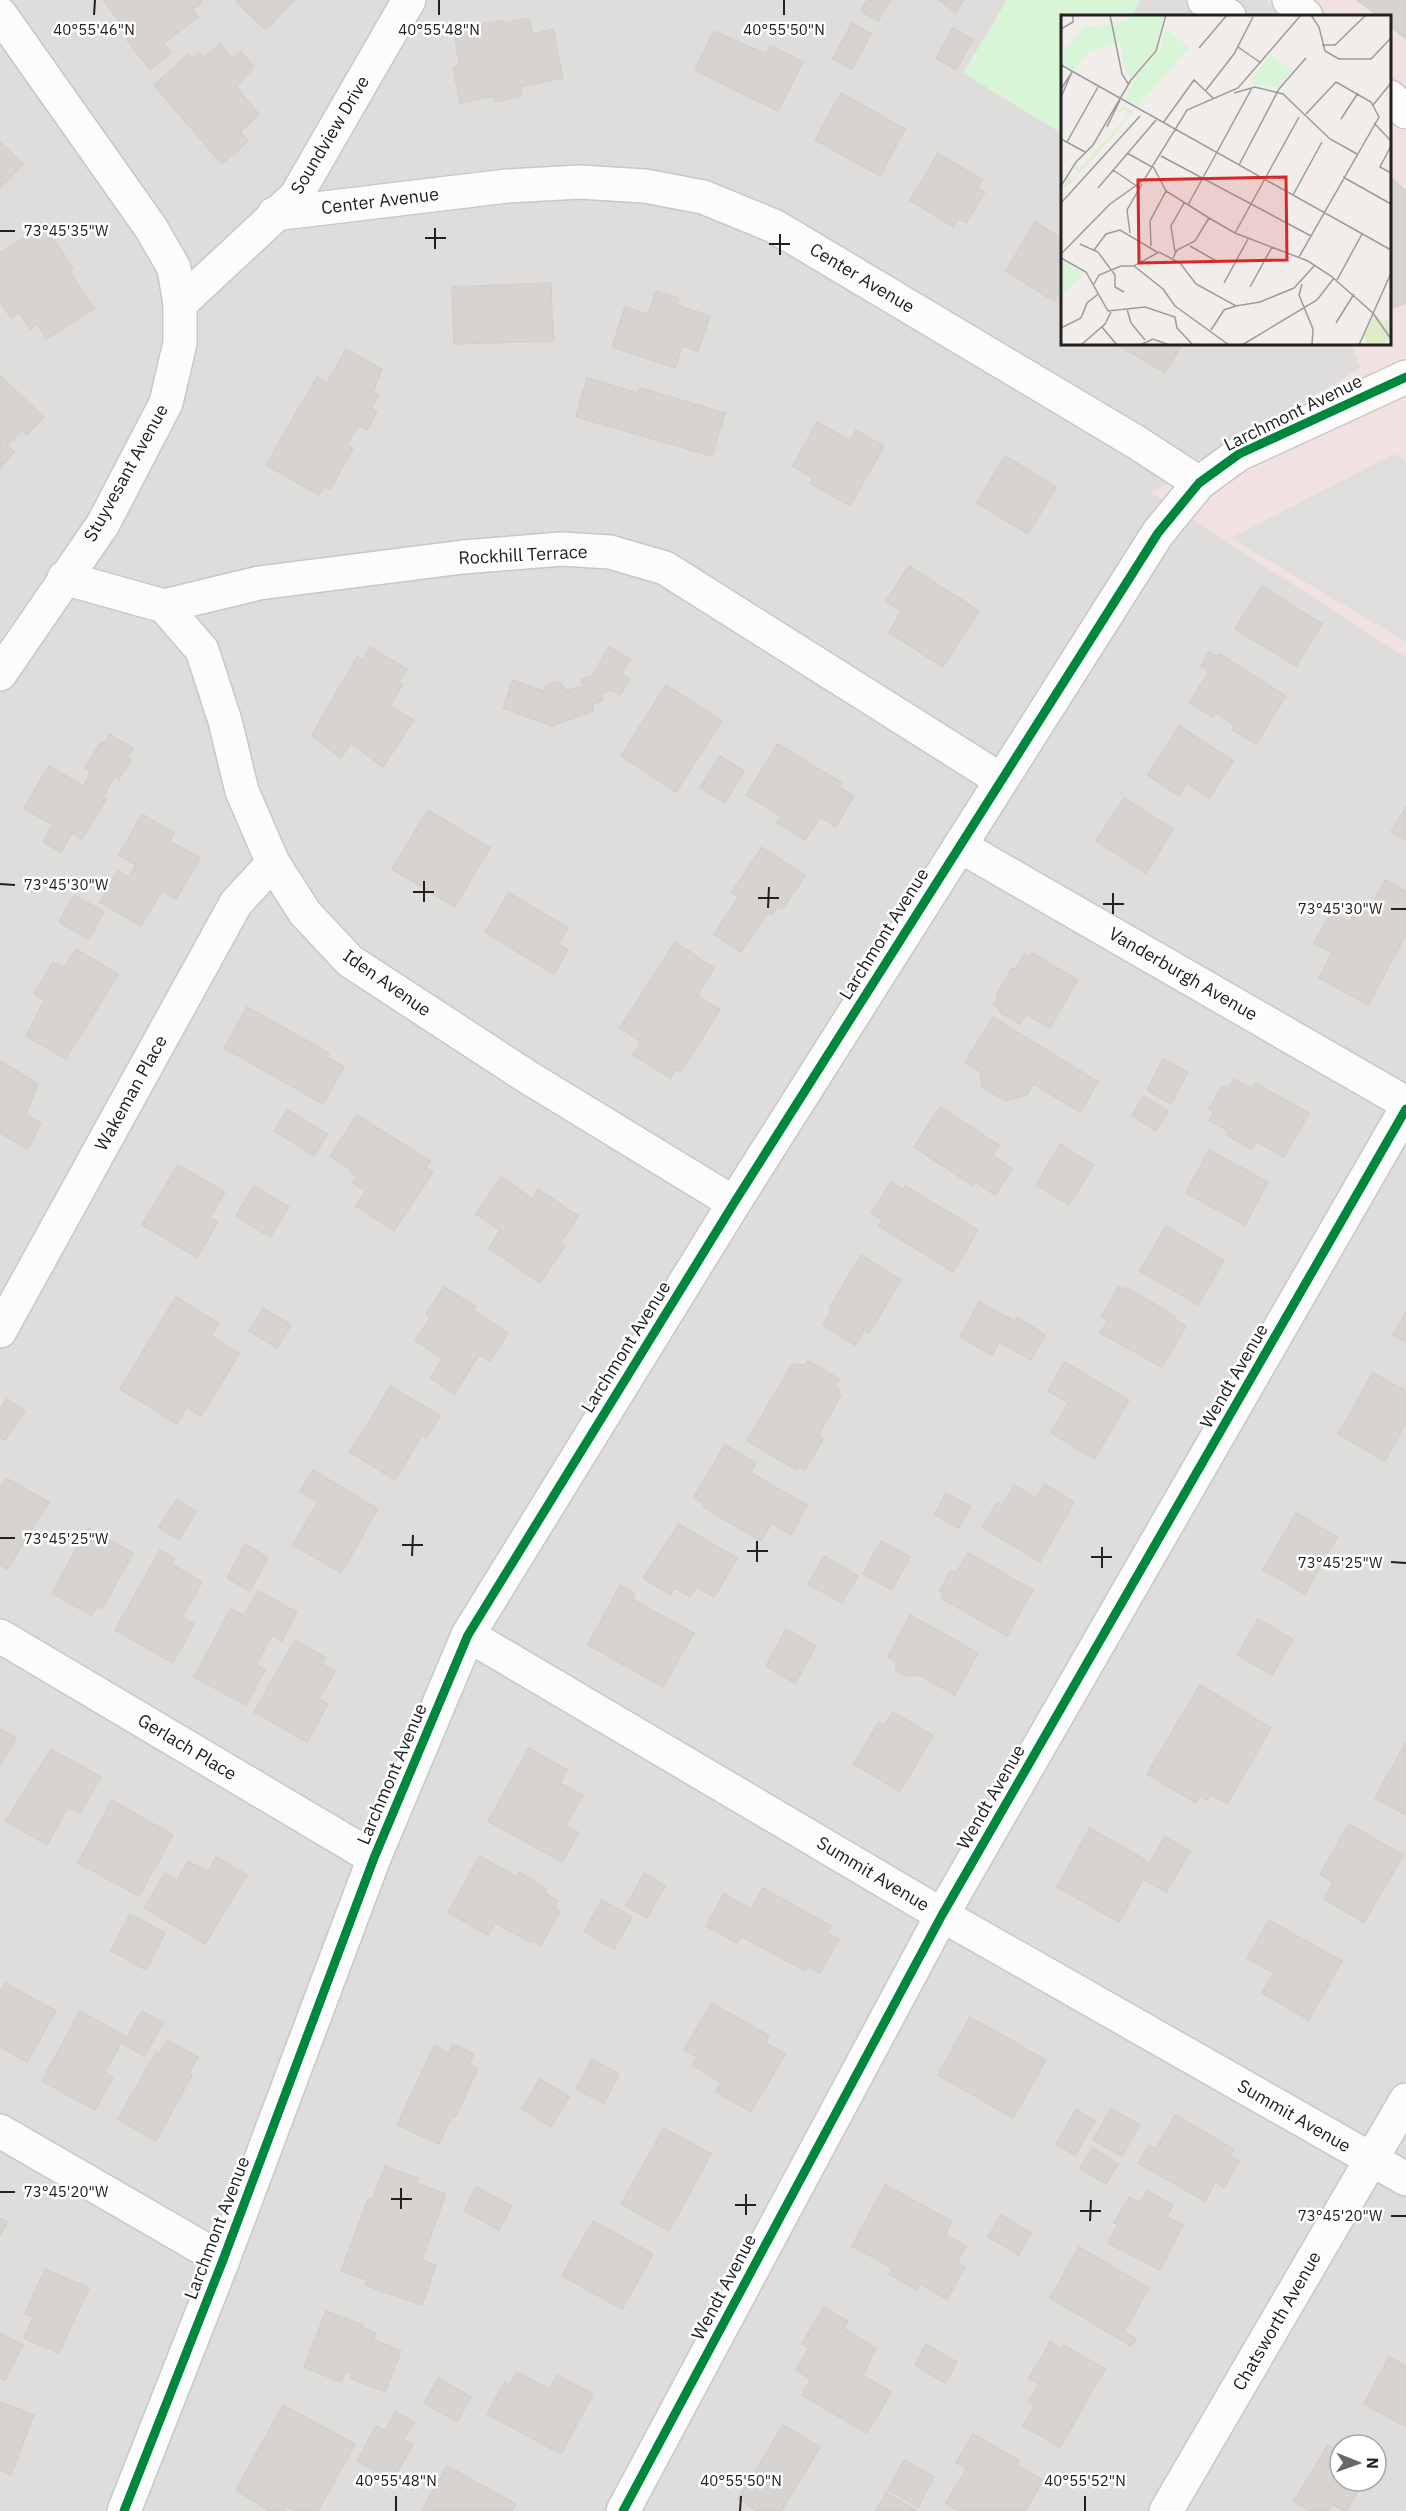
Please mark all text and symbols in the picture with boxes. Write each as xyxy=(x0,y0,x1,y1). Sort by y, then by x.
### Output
inset map xyxy=(1061,15,1391,345)
text: 40°55'46"N xyxy=(53,20,135,39)
text: 40°55'48"N xyxy=(398,20,480,39)
text: 40°55'50"N xyxy=(743,20,825,39)
street label: Soundview Drive xyxy=(285,71,374,198)
street label: Center Avenue xyxy=(320,182,440,219)
text: 73°45'35"W xyxy=(24,221,109,240)
street label: Center Avenue xyxy=(806,237,919,318)
street label: Larchmont Avenue xyxy=(1220,369,1366,456)
street label: Stuyvesant Avenue xyxy=(78,400,173,546)
street label: Rockhill Terrace xyxy=(458,540,588,569)
street label: Larchmont Avenue xyxy=(834,863,933,1004)
text: 73°45'30"W xyxy=(24,875,109,894)
text: 73°45'30"W xyxy=(1298,899,1383,918)
street label: Vanderburgh Avenue xyxy=(1105,922,1262,1026)
street label: Iden Avenue xyxy=(339,944,436,1021)
street label: Wakeman Place xyxy=(89,1031,172,1155)
street label: Larchmont Avenue xyxy=(576,1276,675,1417)
street label: Wendt Avenue xyxy=(1194,1319,1273,1432)
text: 73°45'25"W xyxy=(24,1529,109,1548)
text: 73°45'25"W xyxy=(1298,1553,1383,1572)
street label: Larchmont Avenue xyxy=(351,1700,432,1848)
street label: Gerlach Place xyxy=(134,1708,241,1785)
street label: Wendt Avenue xyxy=(951,1740,1030,1853)
street label: Summit Avenue xyxy=(813,1831,934,1916)
street label: Summit Avenue xyxy=(1233,2074,1355,2157)
street label: Larchmont Avenue xyxy=(179,2153,254,2302)
text: 73°45'20"W xyxy=(24,2182,109,2201)
text: 73°45'20"W xyxy=(1298,2206,1383,2225)
street label: Wendt Avenue xyxy=(686,2230,761,2344)
street label: Chatsworth Avenue xyxy=(1227,2247,1326,2395)
north arrow xyxy=(1328,2433,1388,2493)
text: N xyxy=(1363,2457,1383,2469)
text: 40°55'48"N xyxy=(355,2471,437,2490)
text: 40°55'50"N xyxy=(700,2471,782,2490)
text: 40°55'52"N xyxy=(1044,2471,1126,2490)

